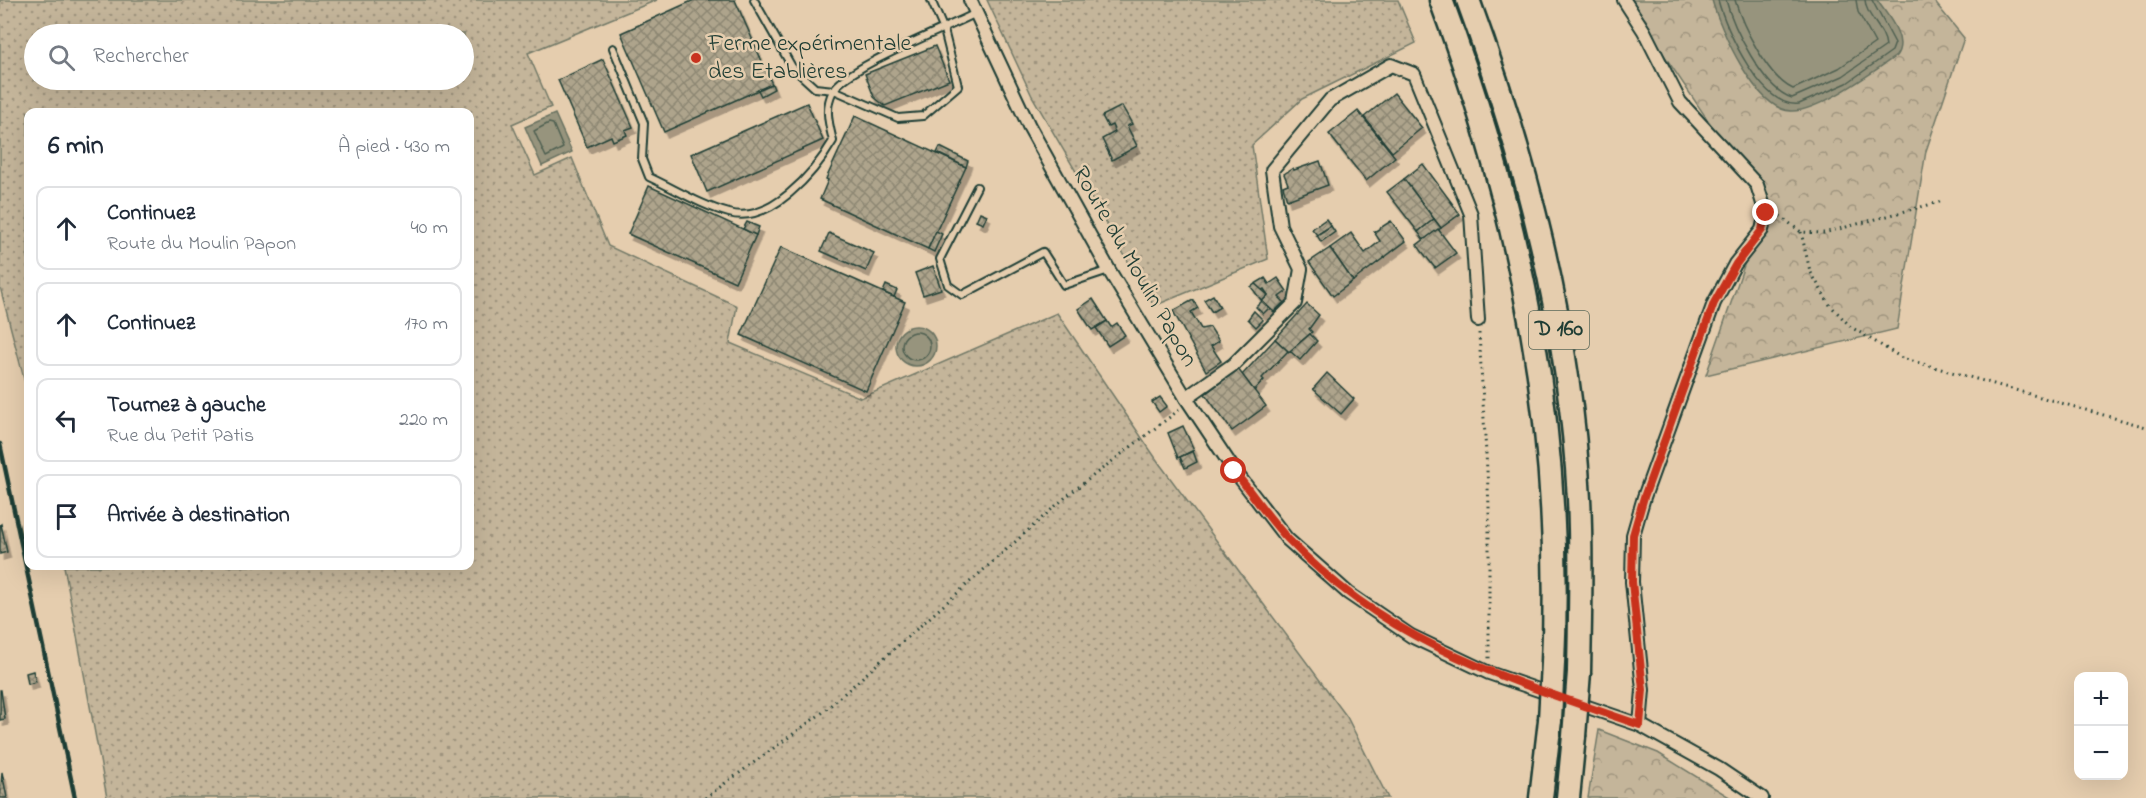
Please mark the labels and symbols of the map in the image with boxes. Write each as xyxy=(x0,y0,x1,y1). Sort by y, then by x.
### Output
place label: Ferme expérimentale des Etablières xyxy=(707,27,911,90)
marker: Ferme expérimentale des Etablières xyxy=(689,51,703,65)
street label: Route du Moulin Papon xyxy=(1062,160,1206,374)
route end xyxy=(1752,199,1778,225)
road number: D 160 xyxy=(1529,311,1589,349)
route start xyxy=(1220,457,1246,483)

